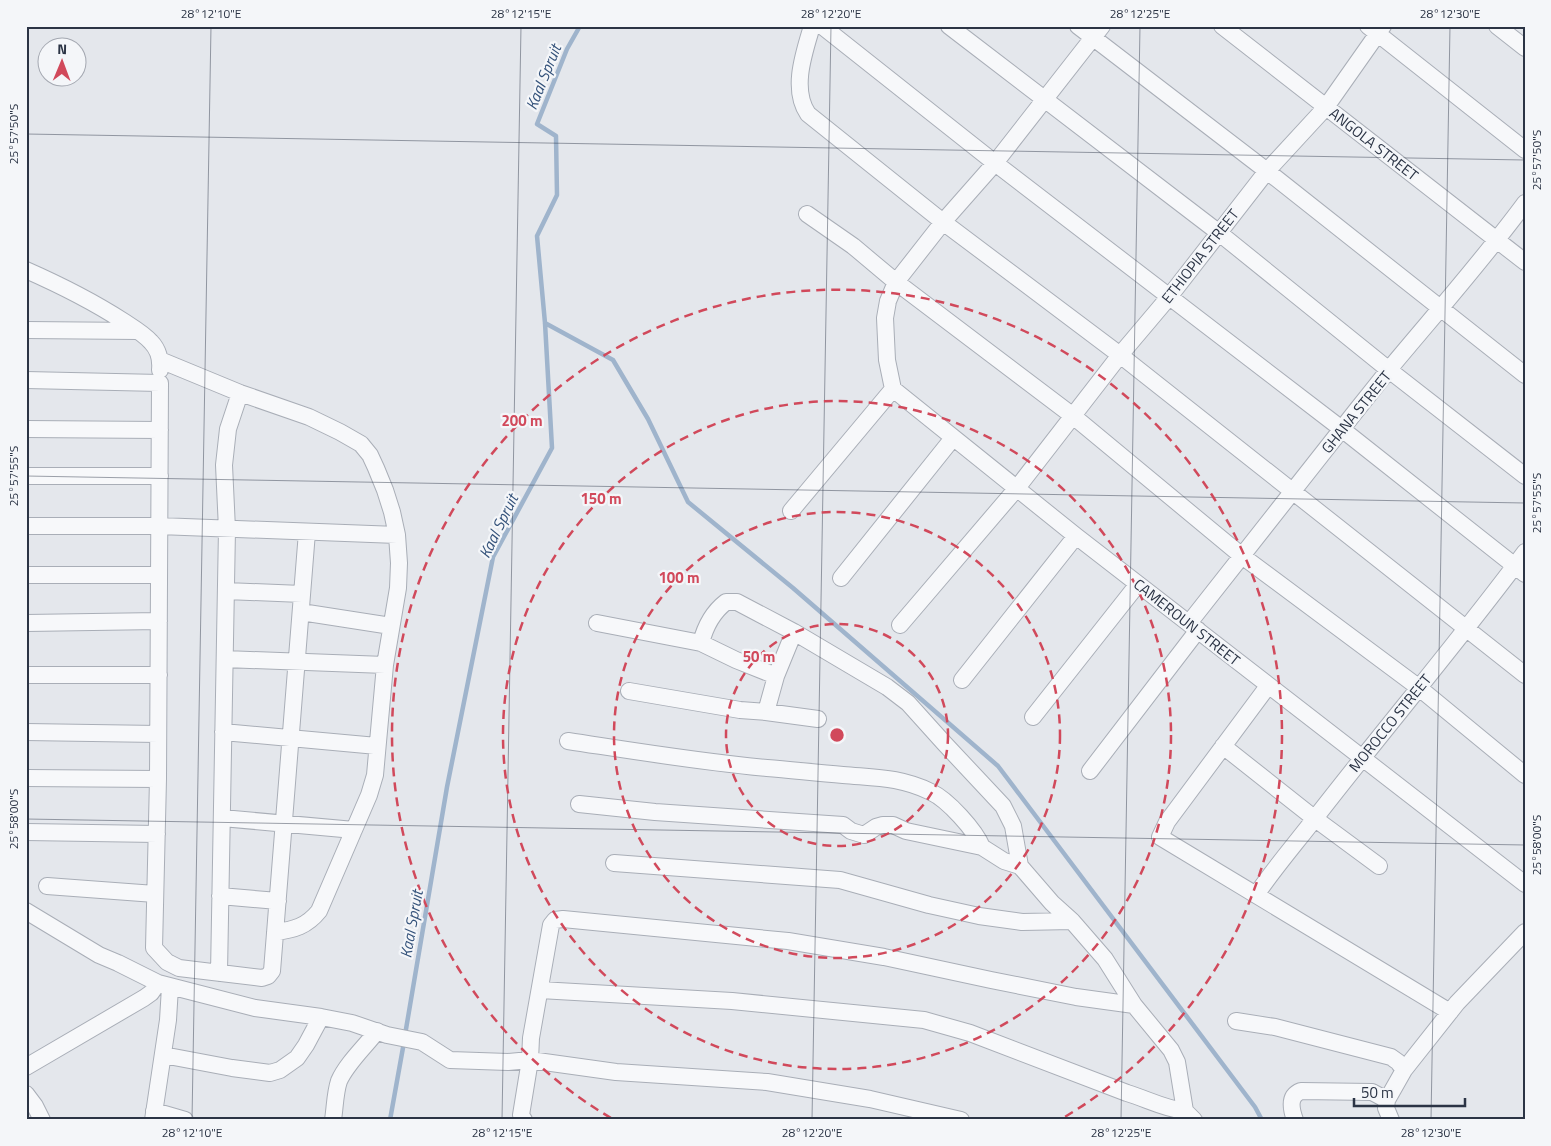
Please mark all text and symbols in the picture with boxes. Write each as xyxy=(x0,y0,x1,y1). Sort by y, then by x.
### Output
text: 28°12'10"E xyxy=(181,4,242,23)
text: 28°12'15"E xyxy=(491,4,552,23)
text: 28°12'20"E xyxy=(801,4,862,23)
text: 28°12'25"E xyxy=(1110,4,1171,23)
text: 28°12'30"E xyxy=(1420,4,1481,23)
north arrow xyxy=(38,38,88,88)
text: N xyxy=(57,38,67,59)
water label: Kaal Spruit xyxy=(519,39,568,113)
street label: ANGOLA STREET xyxy=(1325,102,1423,186)
text: 25°57'50"S xyxy=(4,104,23,164)
text: 25°57'50"S xyxy=(1527,130,1546,190)
street label: ETHIOPIA STREET xyxy=(1156,204,1244,308)
street label: GHANA STREET xyxy=(1315,366,1397,458)
text: 200 m xyxy=(501,409,543,432)
text: 25°57'55"S xyxy=(4,446,23,506)
text: 25°57'55"S xyxy=(1527,473,1546,533)
text: 150 m xyxy=(580,487,622,510)
water label: Kaal Spruit xyxy=(472,488,525,562)
text: 100 m xyxy=(658,566,700,589)
street label: CAMEROUN STREET xyxy=(1129,573,1245,671)
text: 50 m xyxy=(743,645,775,668)
street label: MOROCCO STREET xyxy=(1343,669,1437,777)
centre of rings xyxy=(828,726,846,744)
text: 25°58'00"S xyxy=(4,789,23,849)
text: 25°58'00"S xyxy=(1527,815,1546,875)
water label: Kaal Spruit xyxy=(393,886,429,960)
scale bar xyxy=(1354,1076,1465,1108)
text: 50 m xyxy=(1361,1081,1394,1104)
text: 28°12'10"E xyxy=(162,1123,223,1142)
text: 28°12'15"E xyxy=(472,1123,533,1142)
text: 28°12'20"E xyxy=(782,1123,843,1142)
text: 28°12'25"E xyxy=(1091,1123,1152,1142)
text: 28°12'30"E xyxy=(1401,1123,1462,1142)

